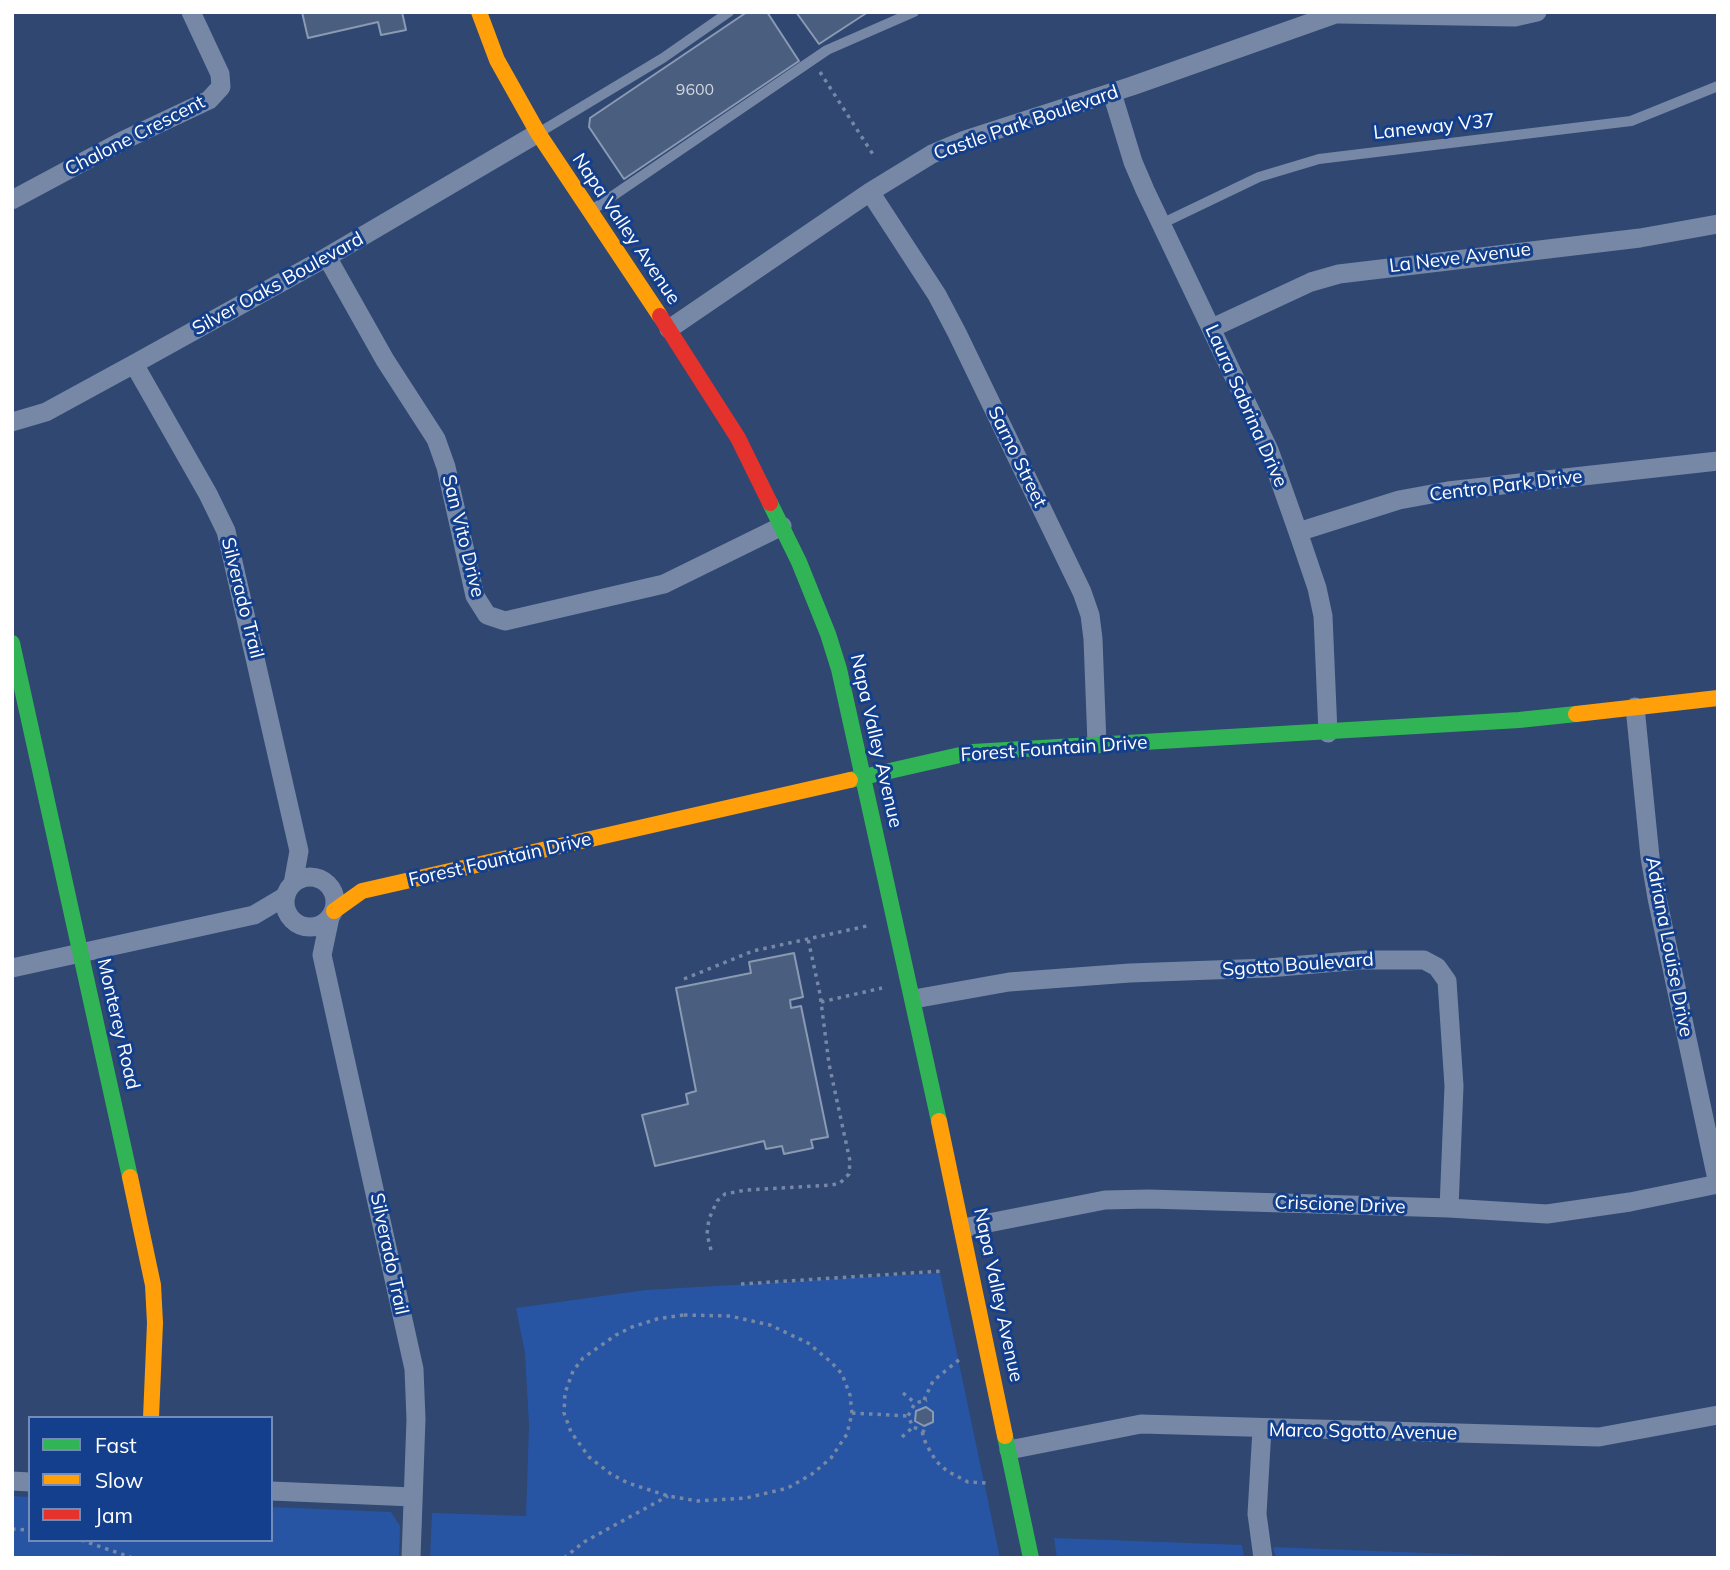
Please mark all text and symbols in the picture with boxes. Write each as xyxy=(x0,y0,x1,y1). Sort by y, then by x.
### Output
house number: 9600 xyxy=(676,80,714,100)
street label: Castle Park Boulevard xyxy=(931,81,1121,165)
street label: Chalone Crescent xyxy=(61,91,209,181)
street label: Laneway V37 xyxy=(1372,109,1496,145)
street label: Napa Valley Avenue xyxy=(567,149,685,309)
street label: Silver Oaks Boulevard xyxy=(188,227,368,341)
street label: La Neve Avenue xyxy=(1388,238,1532,278)
street label: Laura Sabrina Drive xyxy=(1200,321,1292,491)
street label: Sarno Street xyxy=(983,403,1051,511)
street label: Centro Park Drive xyxy=(1428,465,1584,507)
street label: San Vito Drive xyxy=(437,472,489,600)
street label: Silverado Trail xyxy=(216,535,268,661)
street label: Napa Valley Avenue xyxy=(845,652,907,830)
street label: Forest Fountain Drive xyxy=(960,731,1148,767)
street label: Forest Fountain Drive xyxy=(406,828,594,892)
street label: Adriana Louise Drive xyxy=(1640,855,1698,1039)
street label: Sgotto Boulevard xyxy=(1222,948,1374,982)
street label: Monterey Road xyxy=(92,956,144,1092)
street label: Silverado Trail xyxy=(365,1191,413,1317)
street label: Criscione Drive xyxy=(1274,1191,1406,1219)
street label: Napa Valley Avenue xyxy=(968,1206,1028,1384)
legend xyxy=(28,1416,273,1542)
street label: Marco Sgotto Avenue xyxy=(1269,1419,1457,1445)
text: Fast xyxy=(95,1432,137,1458)
text: Slow xyxy=(95,1467,143,1493)
text: Jam xyxy=(95,1502,133,1528)

